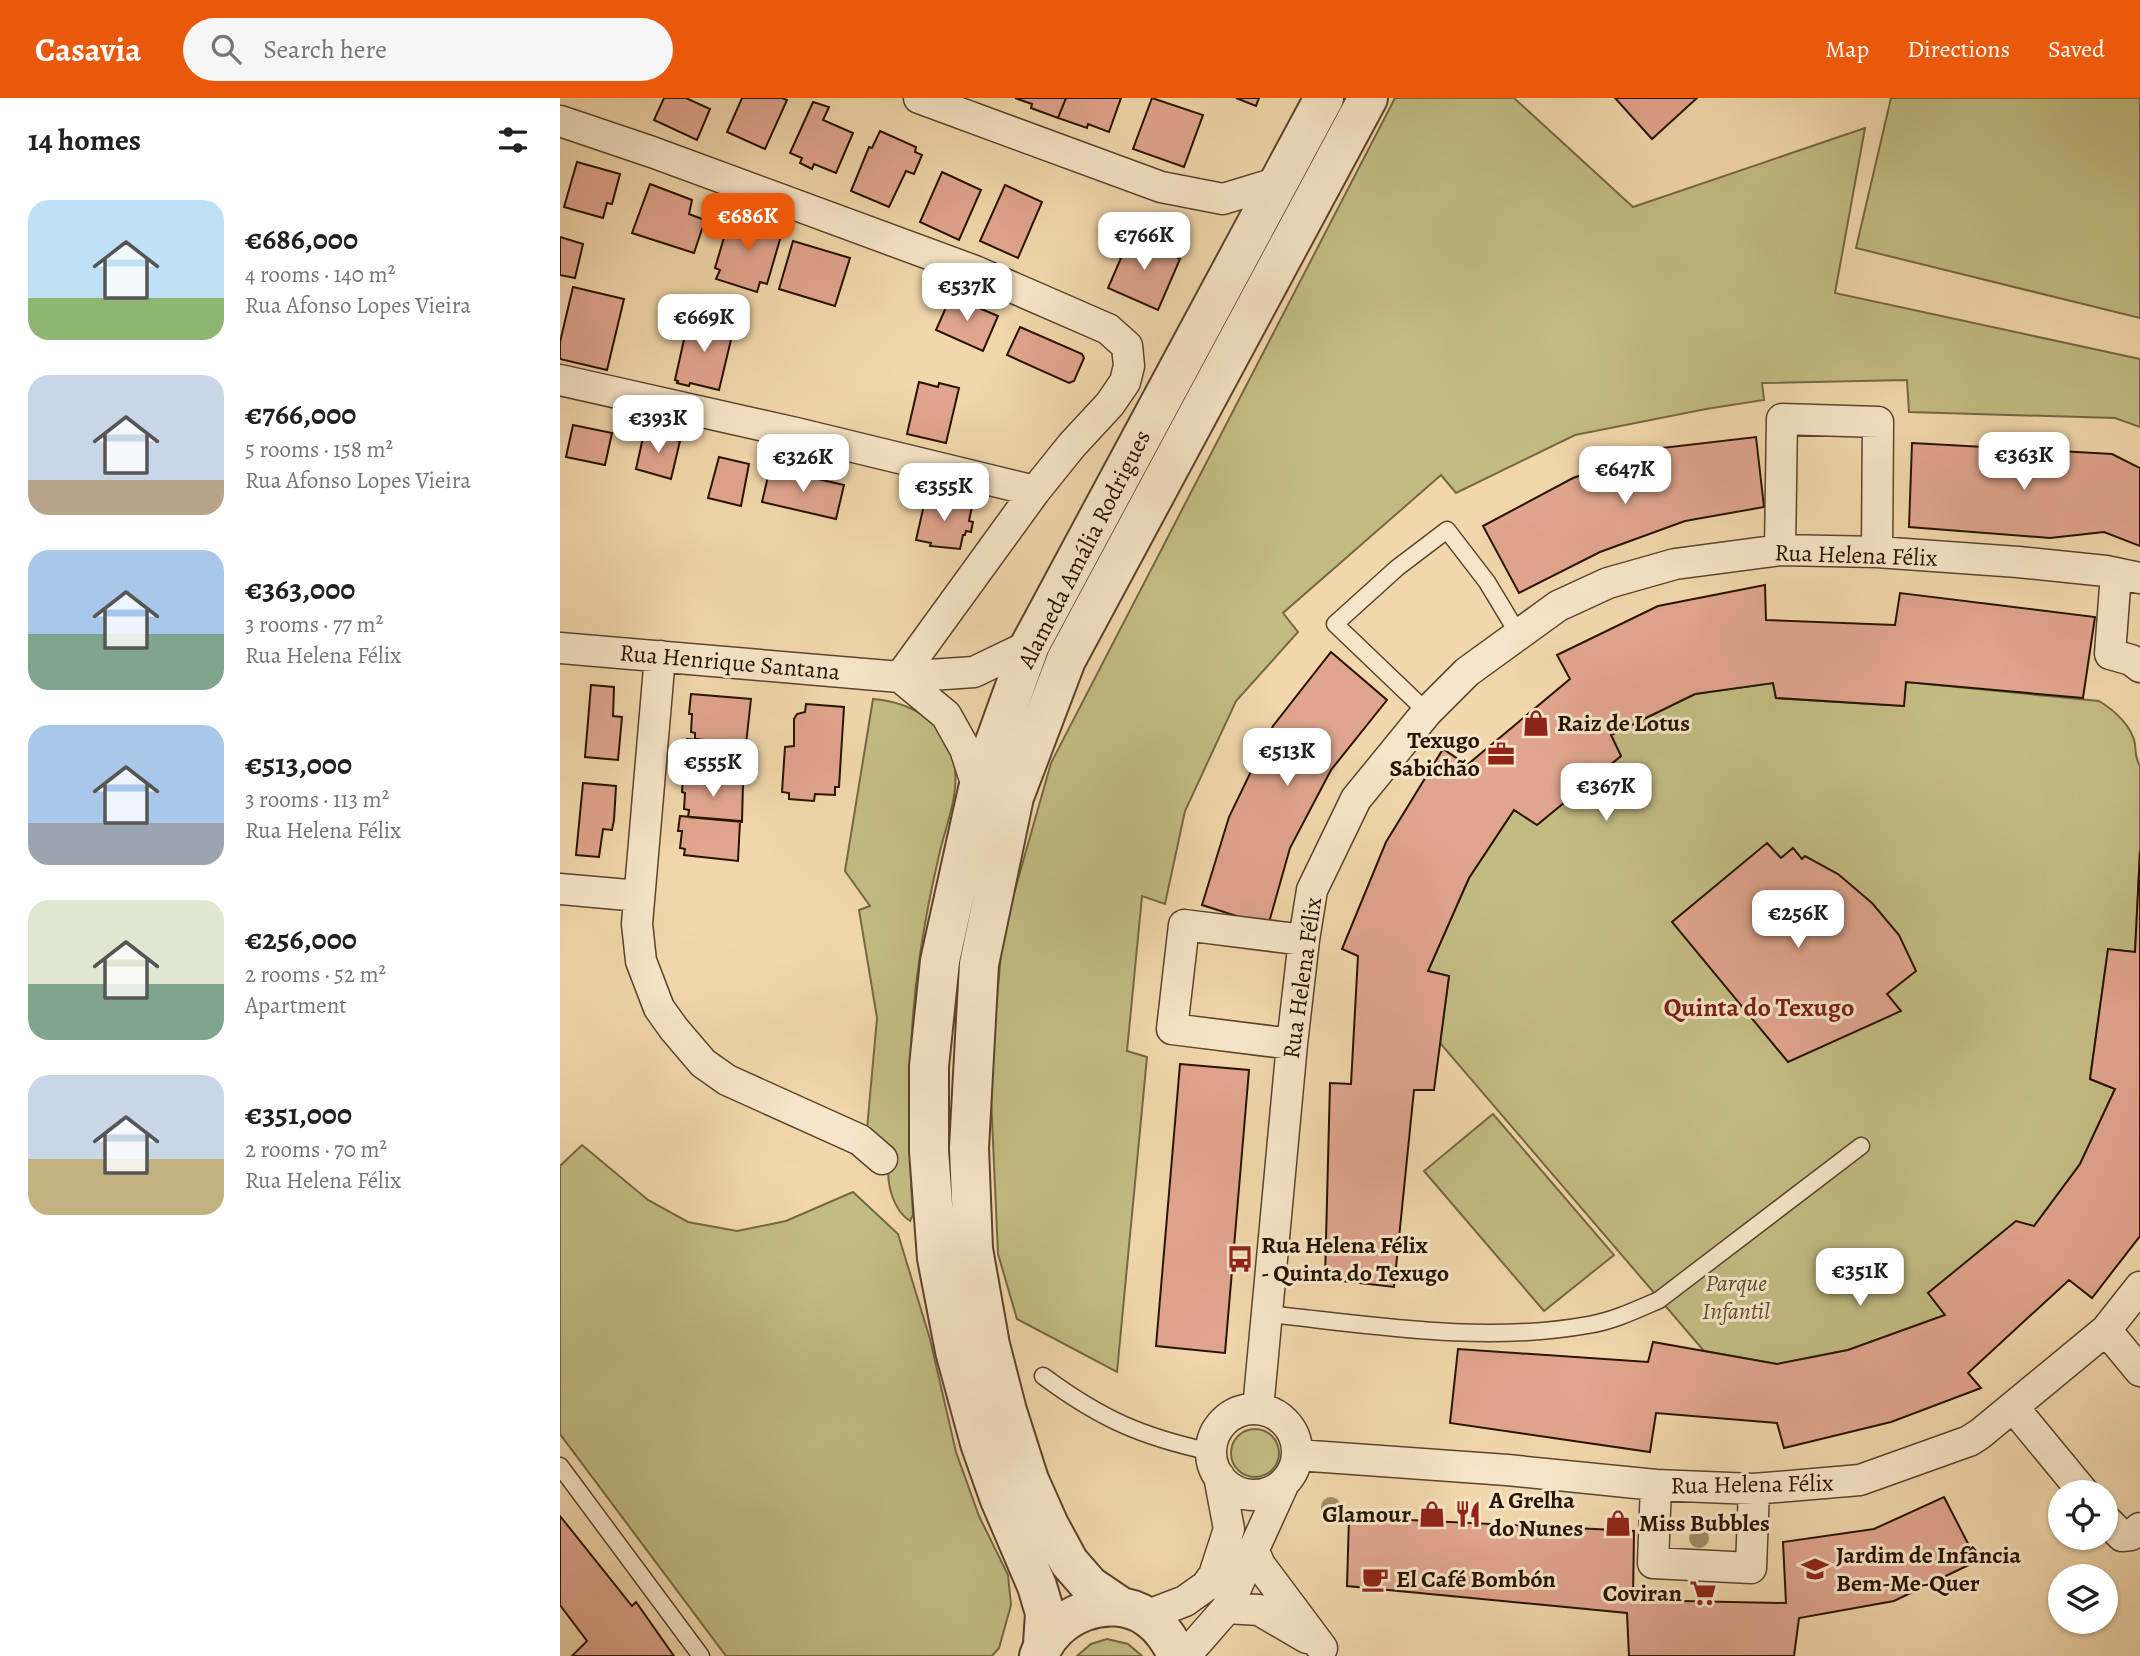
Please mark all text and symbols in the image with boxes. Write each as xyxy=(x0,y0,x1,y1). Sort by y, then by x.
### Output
search box xyxy=(183,18,673,81)
text: Casavia xyxy=(35,27,141,72)
icon: search xyxy=(207,30,245,68)
text: Search here xyxy=(263,32,387,67)
text: Map xyxy=(1825,33,1869,65)
text: Directions xyxy=(1907,33,2010,65)
text: Saved xyxy=(2048,33,2105,65)
text: 14 homes xyxy=(28,120,141,160)
icon: filters xyxy=(494,121,532,159)
pin: €686K xyxy=(699,194,797,253)
text: €686K xyxy=(718,200,778,231)
pin: €766K xyxy=(1095,212,1193,272)
text: €686,000 xyxy=(245,219,358,259)
text: €766K xyxy=(1114,219,1174,250)
icon: home xyxy=(84,228,168,312)
text: 4 rooms · 140 m² xyxy=(245,259,395,290)
pin: €537K xyxy=(918,264,1016,323)
text: €537K xyxy=(938,270,996,301)
text: Rua Afonso Lopes Vieira xyxy=(245,290,471,321)
pin: €669K xyxy=(655,294,753,354)
text: €669K xyxy=(674,301,734,332)
text: €766,000 xyxy=(245,394,356,434)
pin: €393K xyxy=(609,396,707,455)
text: €393K xyxy=(629,402,687,433)
icon: home xyxy=(84,403,168,487)
street label: Alameda Amália Rodrigues xyxy=(1009,424,1158,675)
pin: €363K xyxy=(1975,432,2073,492)
text: 5 rooms · 158 m² xyxy=(245,434,393,465)
pin: €326K xyxy=(754,434,852,494)
text: €363K xyxy=(1995,439,2053,470)
text: €326K xyxy=(773,441,833,472)
pin: €647K xyxy=(1576,446,1674,506)
text: €647K xyxy=(1595,453,1655,484)
pin: €355K xyxy=(895,464,993,523)
text: Rua Afonso Lopes Vieira xyxy=(245,465,471,496)
text: €355K xyxy=(915,470,973,501)
street label: Rua Helena Félix xyxy=(1774,536,1939,574)
text: €363,000 xyxy=(245,569,355,609)
icon: home xyxy=(84,578,168,662)
text: 3 rooms · 77 m² xyxy=(245,609,383,640)
street label: Rua Henrique Santana xyxy=(618,636,842,688)
text: Rua Helena Félix xyxy=(245,640,401,671)
place label: Raiz de Lotus xyxy=(1557,707,1690,739)
shop icon: Raiz de Lotus xyxy=(1521,708,1551,738)
place label: Texugo Sabichão xyxy=(1389,724,1480,784)
pin: €513K xyxy=(1238,728,1336,788)
text: €513K xyxy=(1259,735,1315,766)
office icon: Texugo Sabichão xyxy=(1486,739,1516,769)
pin: €555K xyxy=(664,740,762,799)
text: €513,000 xyxy=(245,744,352,784)
text: €555K xyxy=(684,746,742,777)
icon: home xyxy=(84,753,168,837)
pin: €367K xyxy=(1557,764,1655,823)
text: €367K xyxy=(1577,770,1635,801)
text: 3 rooms · 113 m² xyxy=(245,784,389,815)
text: Rua Helena Félix xyxy=(245,815,401,846)
pin: €256K xyxy=(1749,890,1847,950)
street label: Rua Helena Félix xyxy=(1275,895,1329,1061)
text: €256K xyxy=(1768,897,1828,928)
text: €256,000 xyxy=(245,919,357,959)
icon: home xyxy=(84,928,168,1012)
text: 2 rooms · 52 m² xyxy=(245,959,386,990)
text: Apartment xyxy=(245,990,347,1021)
district label: Quinta do Texugo xyxy=(1664,990,1854,1025)
text: €351,000 xyxy=(245,1094,352,1134)
icon: home xyxy=(84,1103,168,1187)
text: 2 rooms · 70 m² xyxy=(245,1134,387,1165)
text: Rua Helena Félix xyxy=(245,1165,401,1196)
place label: Rua Helena Félix - Quinta do Texugo xyxy=(1261,1229,1449,1289)
bus stop icon: Rua Helena Félix - Quinta do Texugo xyxy=(1225,1244,1255,1274)
pin: €351K xyxy=(1811,1248,1909,1308)
text: €351K xyxy=(1832,1255,1888,1286)
park label: Parque Infantil xyxy=(1702,1267,1770,1327)
street label: Rua Helena Félix xyxy=(1670,1467,1834,1501)
map controls xyxy=(2048,1480,2118,1634)
button: locate xyxy=(2048,1480,2118,1550)
place label: A Grelha do Nunes xyxy=(1488,1484,1583,1544)
place label: Glamour xyxy=(1322,1498,1411,1530)
shop icon: Glamour xyxy=(1417,1499,1447,1529)
restaurant icon: A Grelha do Nunes xyxy=(1453,1499,1483,1529)
place label: Miss Bubbles xyxy=(1639,1507,1770,1539)
shop icon: Miss Bubbles xyxy=(1603,1508,1633,1538)
place label: Jardim de Infância Bem-Me-Quer xyxy=(1836,1539,2022,1599)
school or university icon: Jardim de Infância Bem-Me-Quer xyxy=(1800,1554,1830,1584)
place label: El Café Bombón xyxy=(1396,1563,1556,1595)
cafe icon: El Café Bombón xyxy=(1360,1564,1390,1594)
button: layers xyxy=(2048,1564,2118,1634)
place label: Coviran xyxy=(1603,1577,1683,1609)
supermarket icon: Coviran xyxy=(1688,1578,1718,1608)

